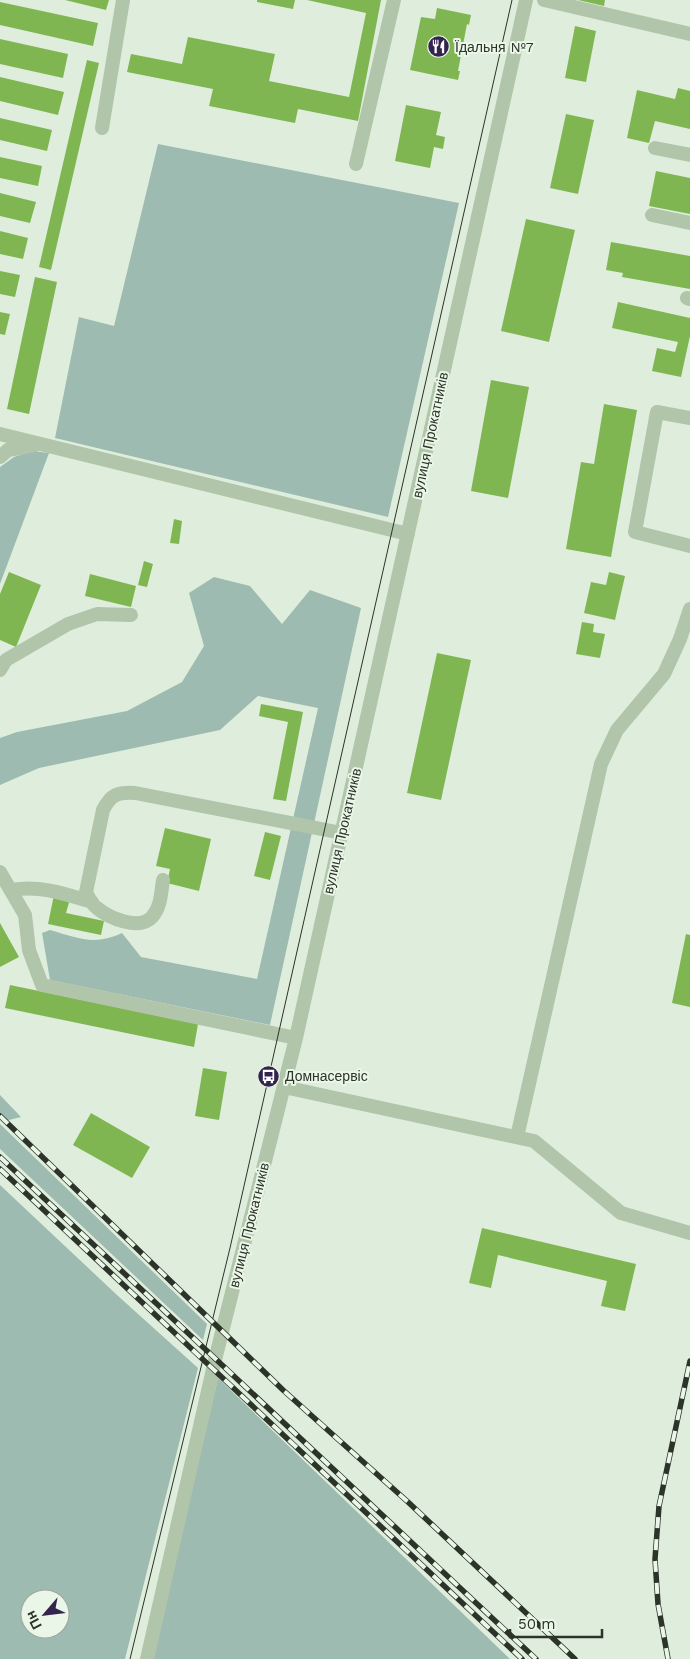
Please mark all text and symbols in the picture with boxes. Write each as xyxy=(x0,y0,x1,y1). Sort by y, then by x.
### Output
restaurant icon: Їдальня №7 xyxy=(427,35,451,59)
place label: Їдальня №7 xyxy=(455,39,534,55)
street label: вулиця Прокатників xyxy=(409,371,451,499)
street label: вулиця Прокатників xyxy=(320,767,364,895)
bus stop icon: Домнасервіс xyxy=(257,1064,281,1088)
place label: Домнасервіс xyxy=(285,1068,368,1084)
street label: вулиця Прокатників xyxy=(226,1161,272,1289)
north arrow xyxy=(20,1589,70,1639)
scale bar xyxy=(510,1606,602,1638)
text: Пн xyxy=(22,1608,45,1632)
text: 50 m xyxy=(518,1615,555,1633)

